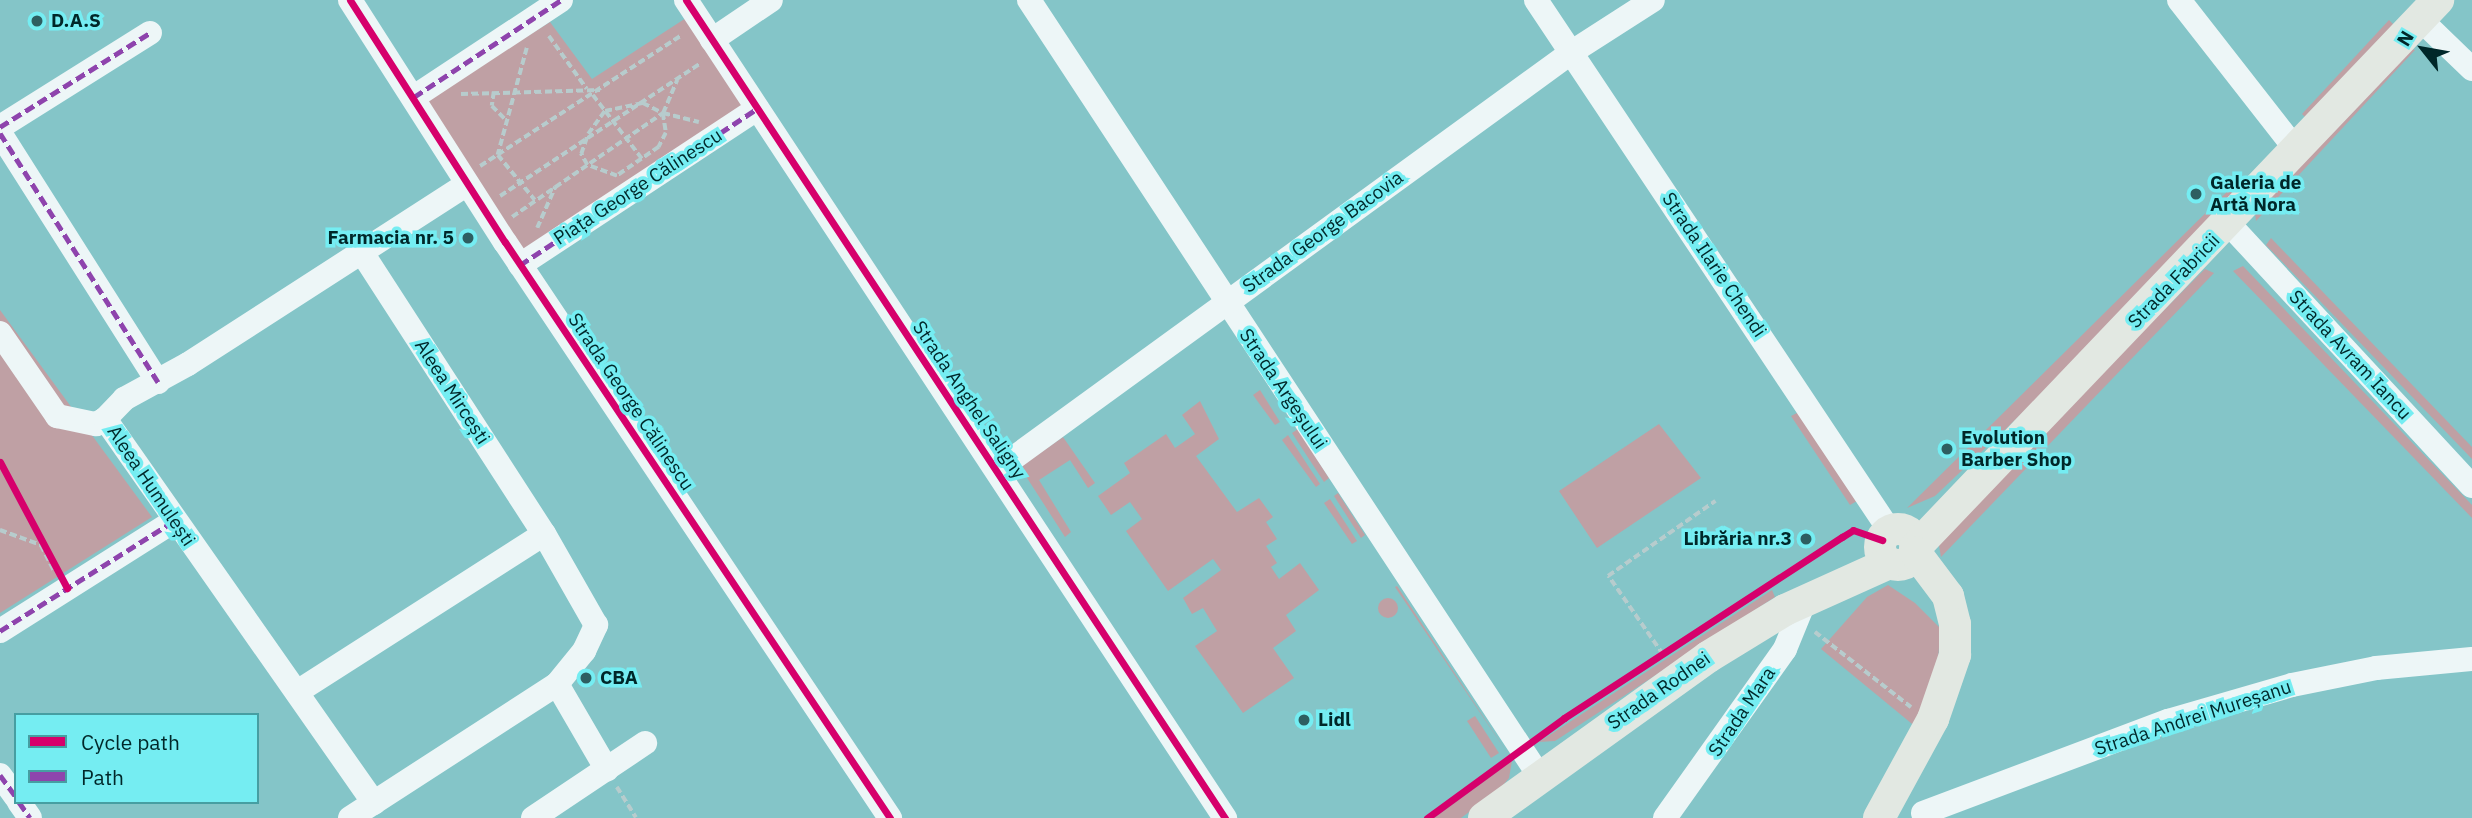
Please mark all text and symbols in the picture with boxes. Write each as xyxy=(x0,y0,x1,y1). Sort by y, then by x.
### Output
place label: D.A.S xyxy=(51,10,101,32)
marker: D.A.S xyxy=(29,13,45,29)
north arrow xyxy=(2388,14,2458,84)
text: N xyxy=(2391,26,2419,50)
street label: Piața George Călinescu xyxy=(550,124,726,250)
street label: Strada George Bacovia xyxy=(1238,166,1408,298)
place label: Galeria de Artă Nora xyxy=(2210,172,2302,216)
marker: Galeria de Artă Nora xyxy=(2188,186,2204,202)
street label: Strada Ilarie Chendi xyxy=(1657,188,1771,342)
place label: Farmacia nr. 5 xyxy=(328,227,454,249)
street label: Strada Fabricii xyxy=(2123,229,2225,333)
marker: Farmacia nr. 5 xyxy=(460,230,476,246)
street label: Strada Avram Iancu xyxy=(2284,286,2416,424)
street label: Strada George Călinescu xyxy=(563,309,699,495)
street label: Strada Anghel Saligny xyxy=(908,317,1030,483)
street label: Strada Argeșului xyxy=(1234,325,1332,453)
street label: Aleea Mircești xyxy=(410,335,494,449)
street label: Aleea Humulești xyxy=(102,421,200,551)
place label: Evolution Barber Shop xyxy=(1961,427,2072,471)
marker: Evolution Barber Shop xyxy=(1939,441,1955,457)
place label: Librăria nr.3 xyxy=(1684,528,1792,550)
marker: Librăria nr.3 xyxy=(1798,531,1814,547)
street label: Strada Rodnei xyxy=(1603,647,1715,735)
street label: Strada Mara xyxy=(1704,663,1780,761)
place label: CBA xyxy=(600,667,638,689)
marker: CBA xyxy=(578,670,594,686)
street label: Strada Andrei Mureșanu xyxy=(2092,675,2294,761)
place label: Lidl xyxy=(1318,709,1351,731)
marker: Lidl xyxy=(1296,712,1312,728)
legend xyxy=(14,713,259,804)
text: Cycle path xyxy=(81,728,180,756)
text: Path xyxy=(81,763,124,791)

